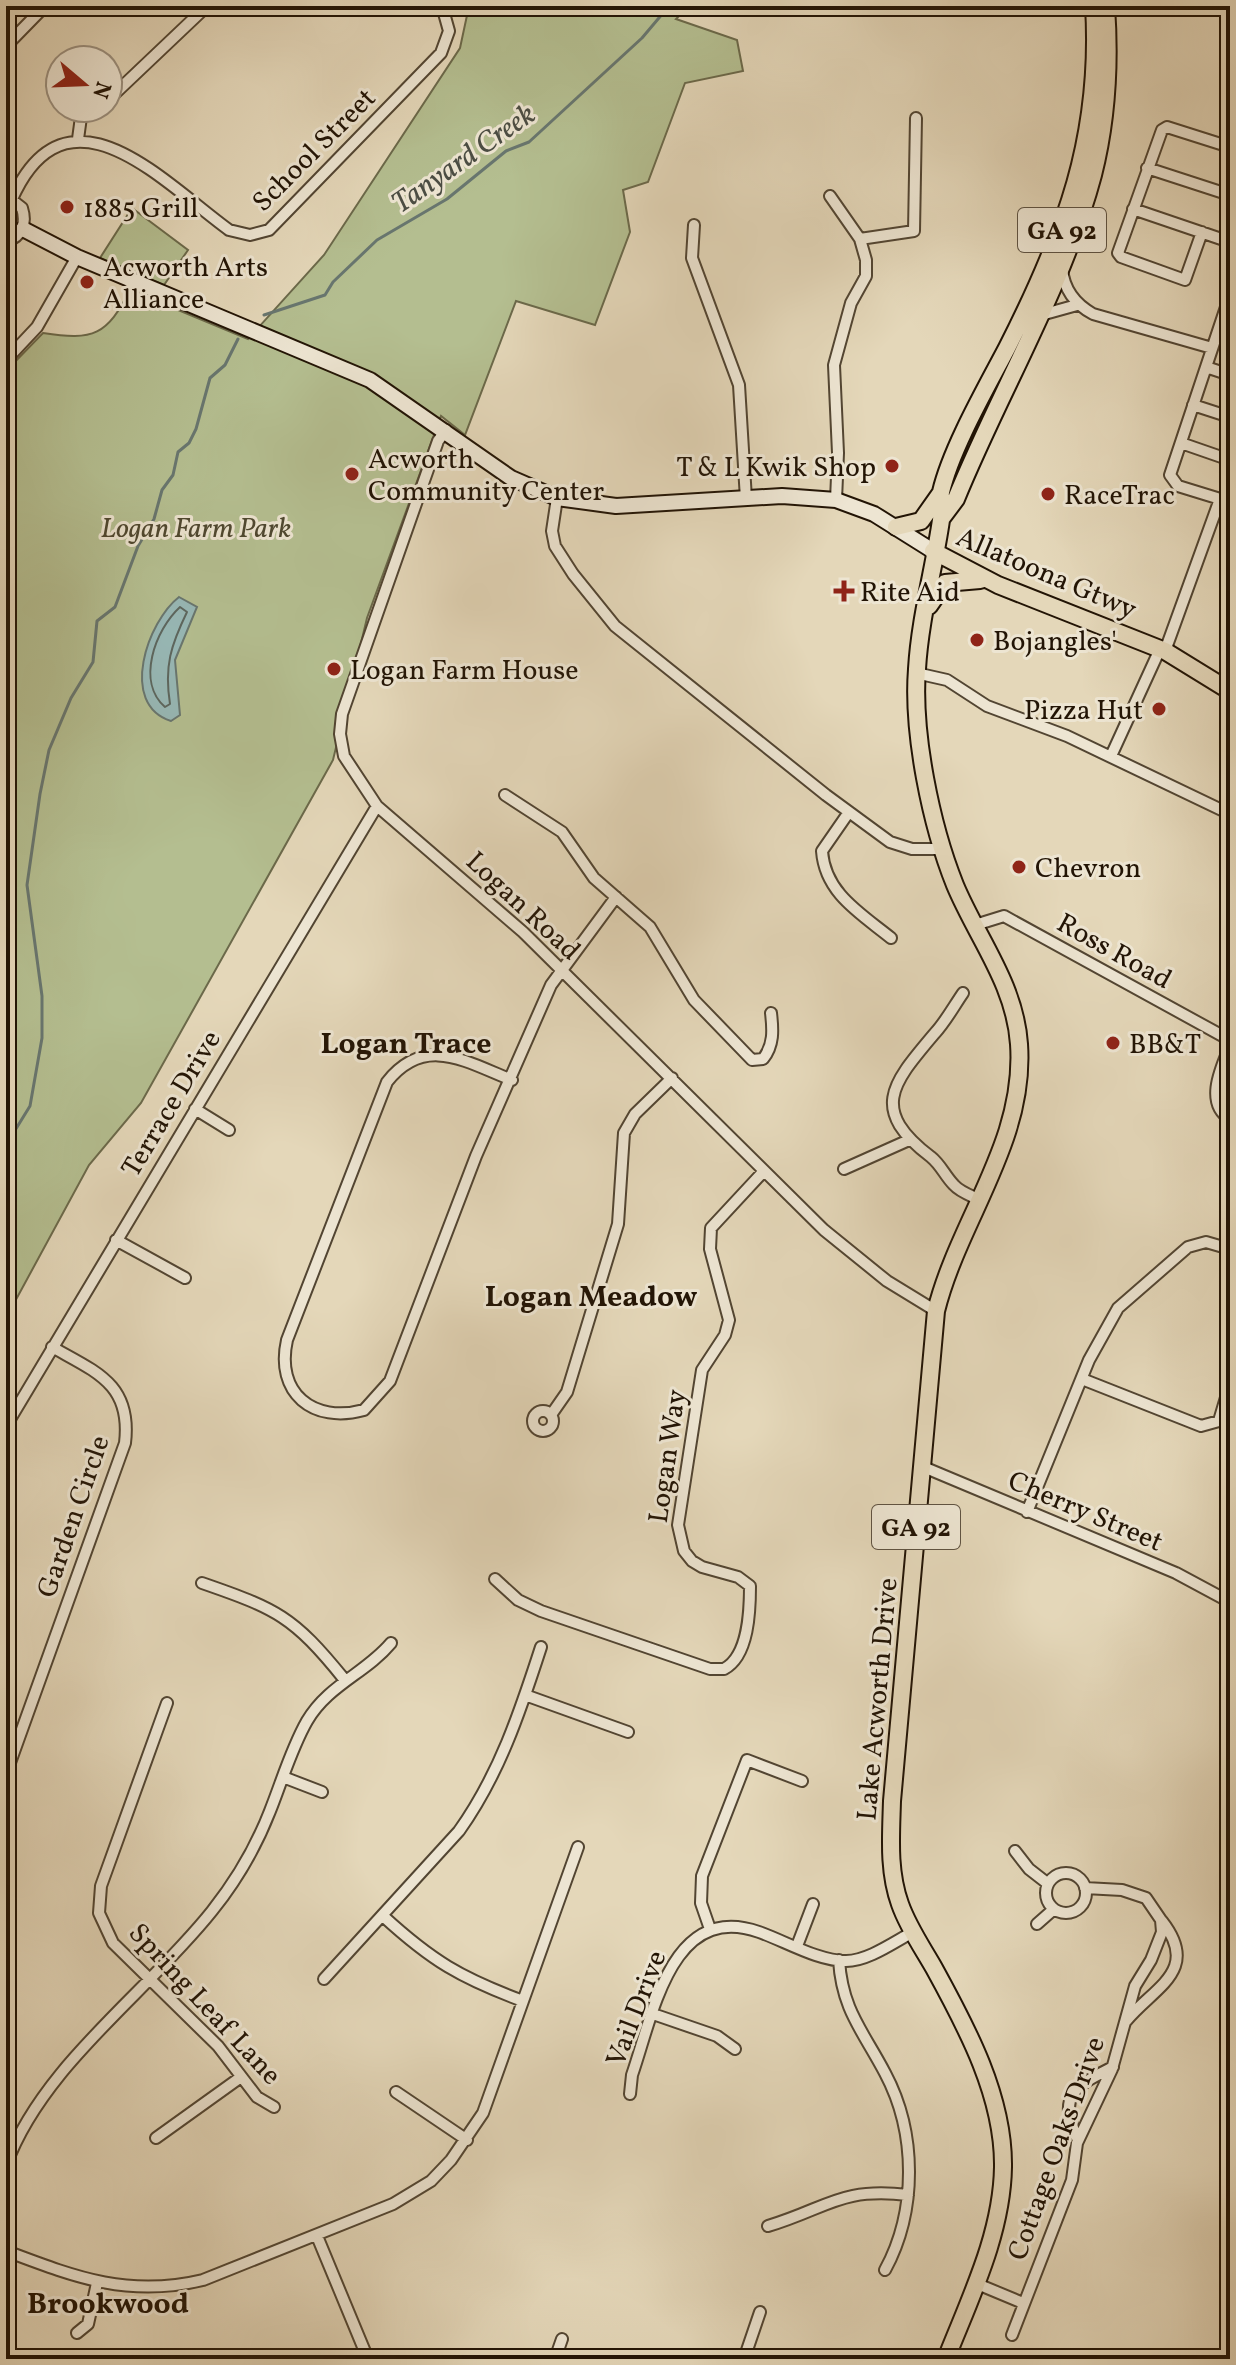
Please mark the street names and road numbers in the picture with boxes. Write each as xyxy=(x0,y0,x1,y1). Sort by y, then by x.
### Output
street label: School Street xyxy=(244,80,385,221)
road number: GA 92 xyxy=(1018,208,1106,252)
street label: Allatoona Gtwy xyxy=(950,519,1142,630)
street label: Logan Road xyxy=(456,843,588,970)
street label: Ross Road xyxy=(1049,905,1178,1000)
street label: Terrace Drive xyxy=(113,1024,231,1185)
street label: Logan Way xyxy=(640,1387,697,1526)
street label: Garden Circle xyxy=(28,1430,120,1603)
street label: Cherry Street xyxy=(1001,1462,1169,1562)
road number: GA 92 xyxy=(872,1505,960,1549)
street label: Lake Acworth Drive xyxy=(848,1576,909,1822)
street label: Spring Leaf Lane xyxy=(119,1915,290,2094)
street label: Vail Drive xyxy=(597,1945,677,2073)
street label: Cottage Oaks Drive xyxy=(999,2032,1116,2266)

